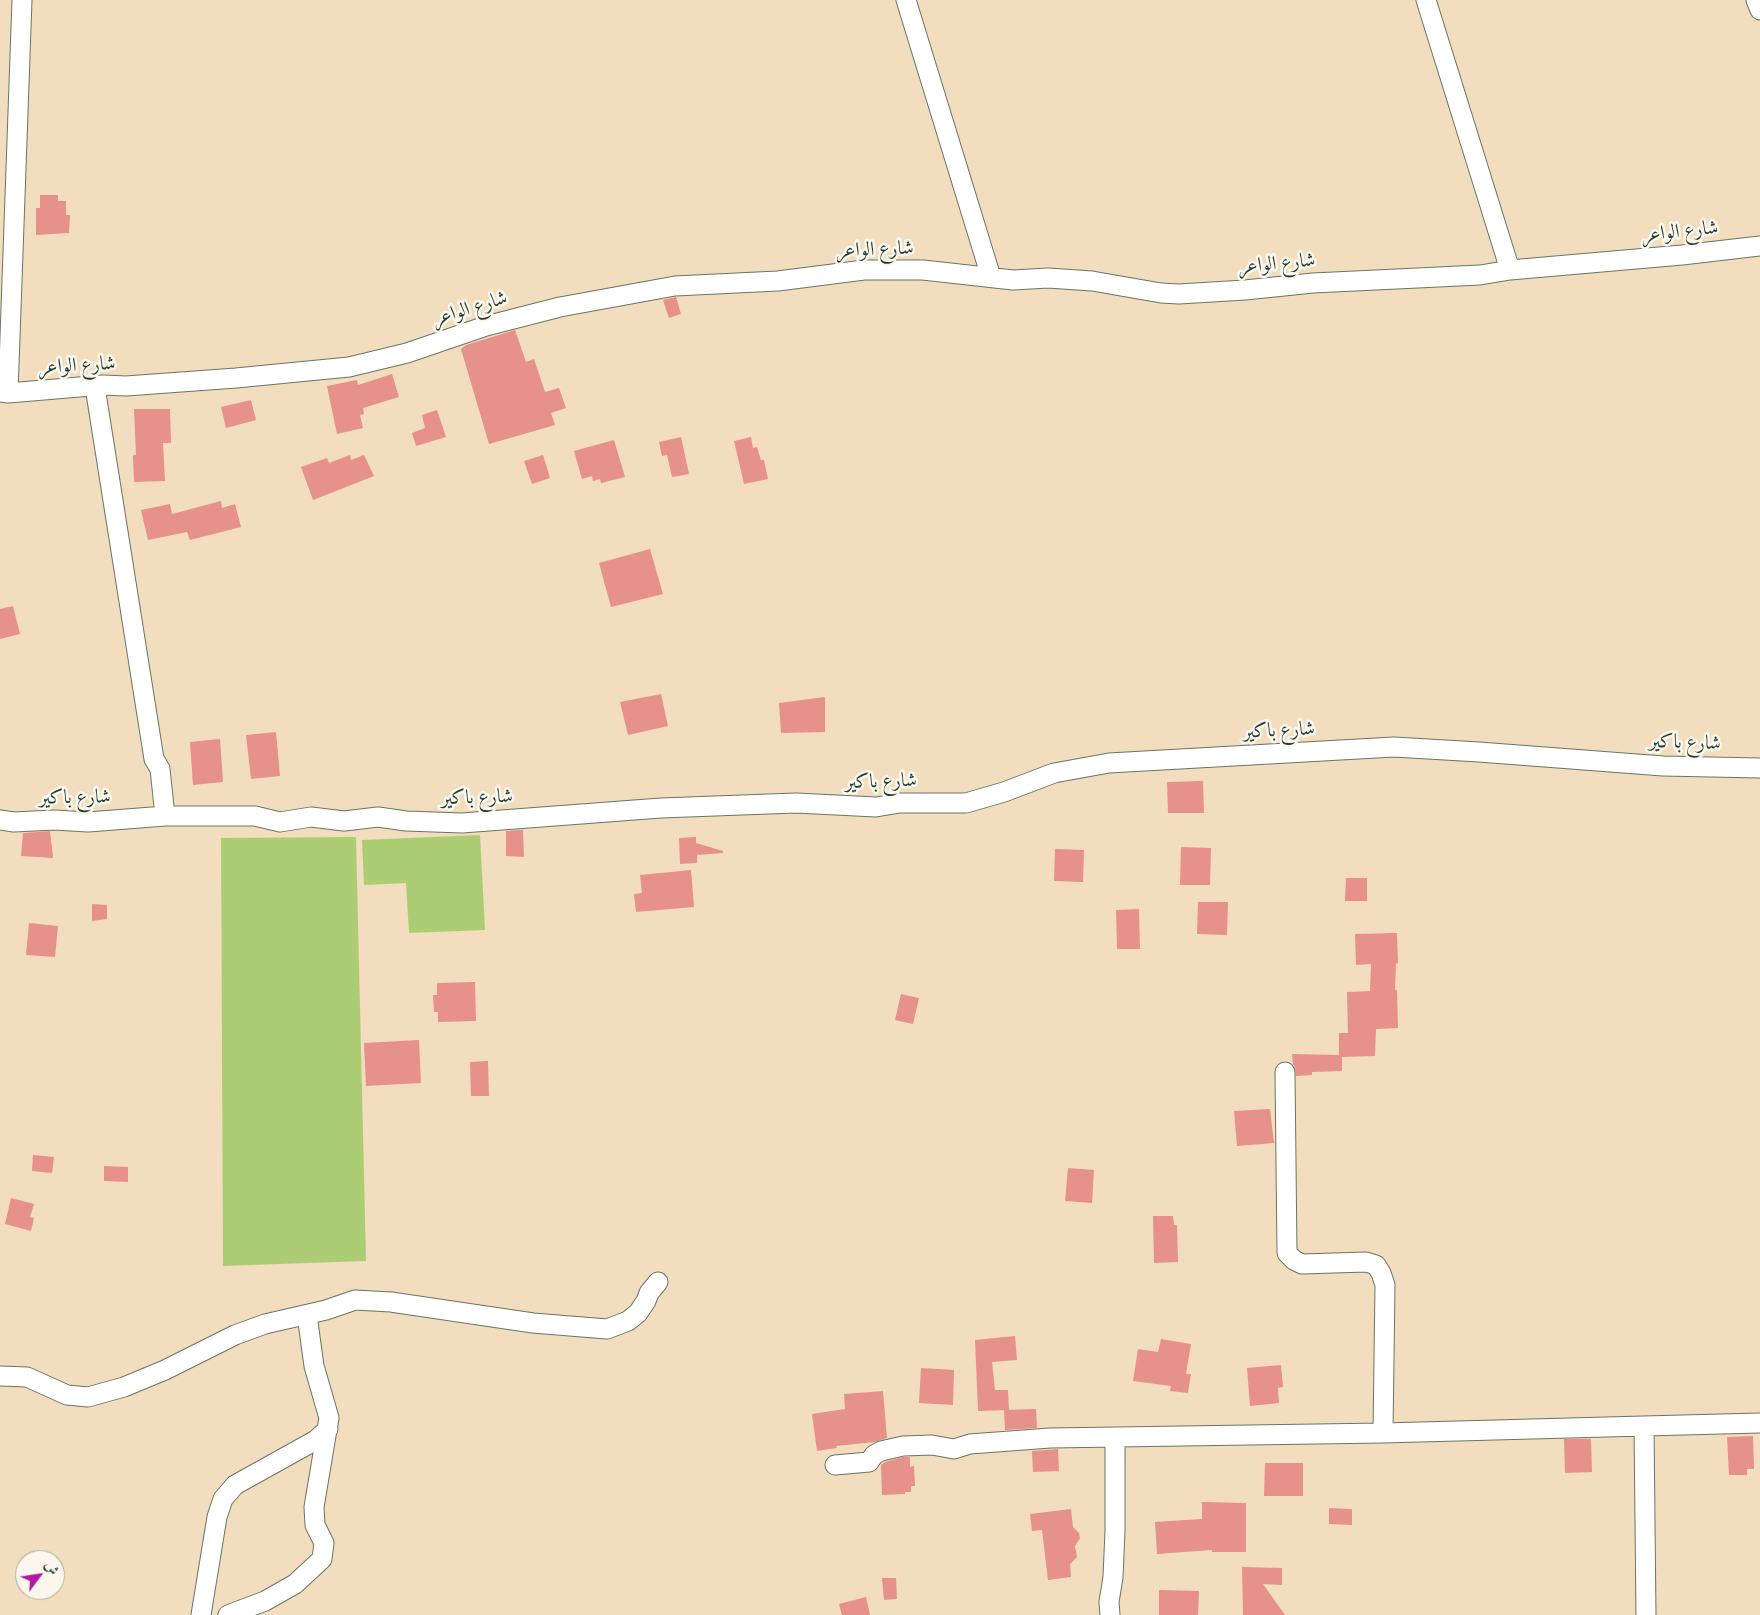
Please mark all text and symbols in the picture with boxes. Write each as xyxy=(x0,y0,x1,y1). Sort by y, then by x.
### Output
street label: شارع الواعر xyxy=(1640,216,1720,248)
street label: شارع الواعر xyxy=(836,237,914,263)
street label: شارع الواعر xyxy=(1237,249,1317,279)
street label: شارع الواعر xyxy=(430,286,510,332)
street label: شارع الواعر xyxy=(38,352,116,380)
street label: شارع باكير xyxy=(1243,717,1315,745)
street label: شارع باكير xyxy=(1649,730,1721,756)
street label: شارع باكير xyxy=(845,769,917,795)
street label: شارع باكير xyxy=(39,785,111,811)
street label: شارع باكير xyxy=(441,785,513,811)
north arrow xyxy=(15,1550,65,1600)
text: ش xyxy=(40,1557,64,1579)

